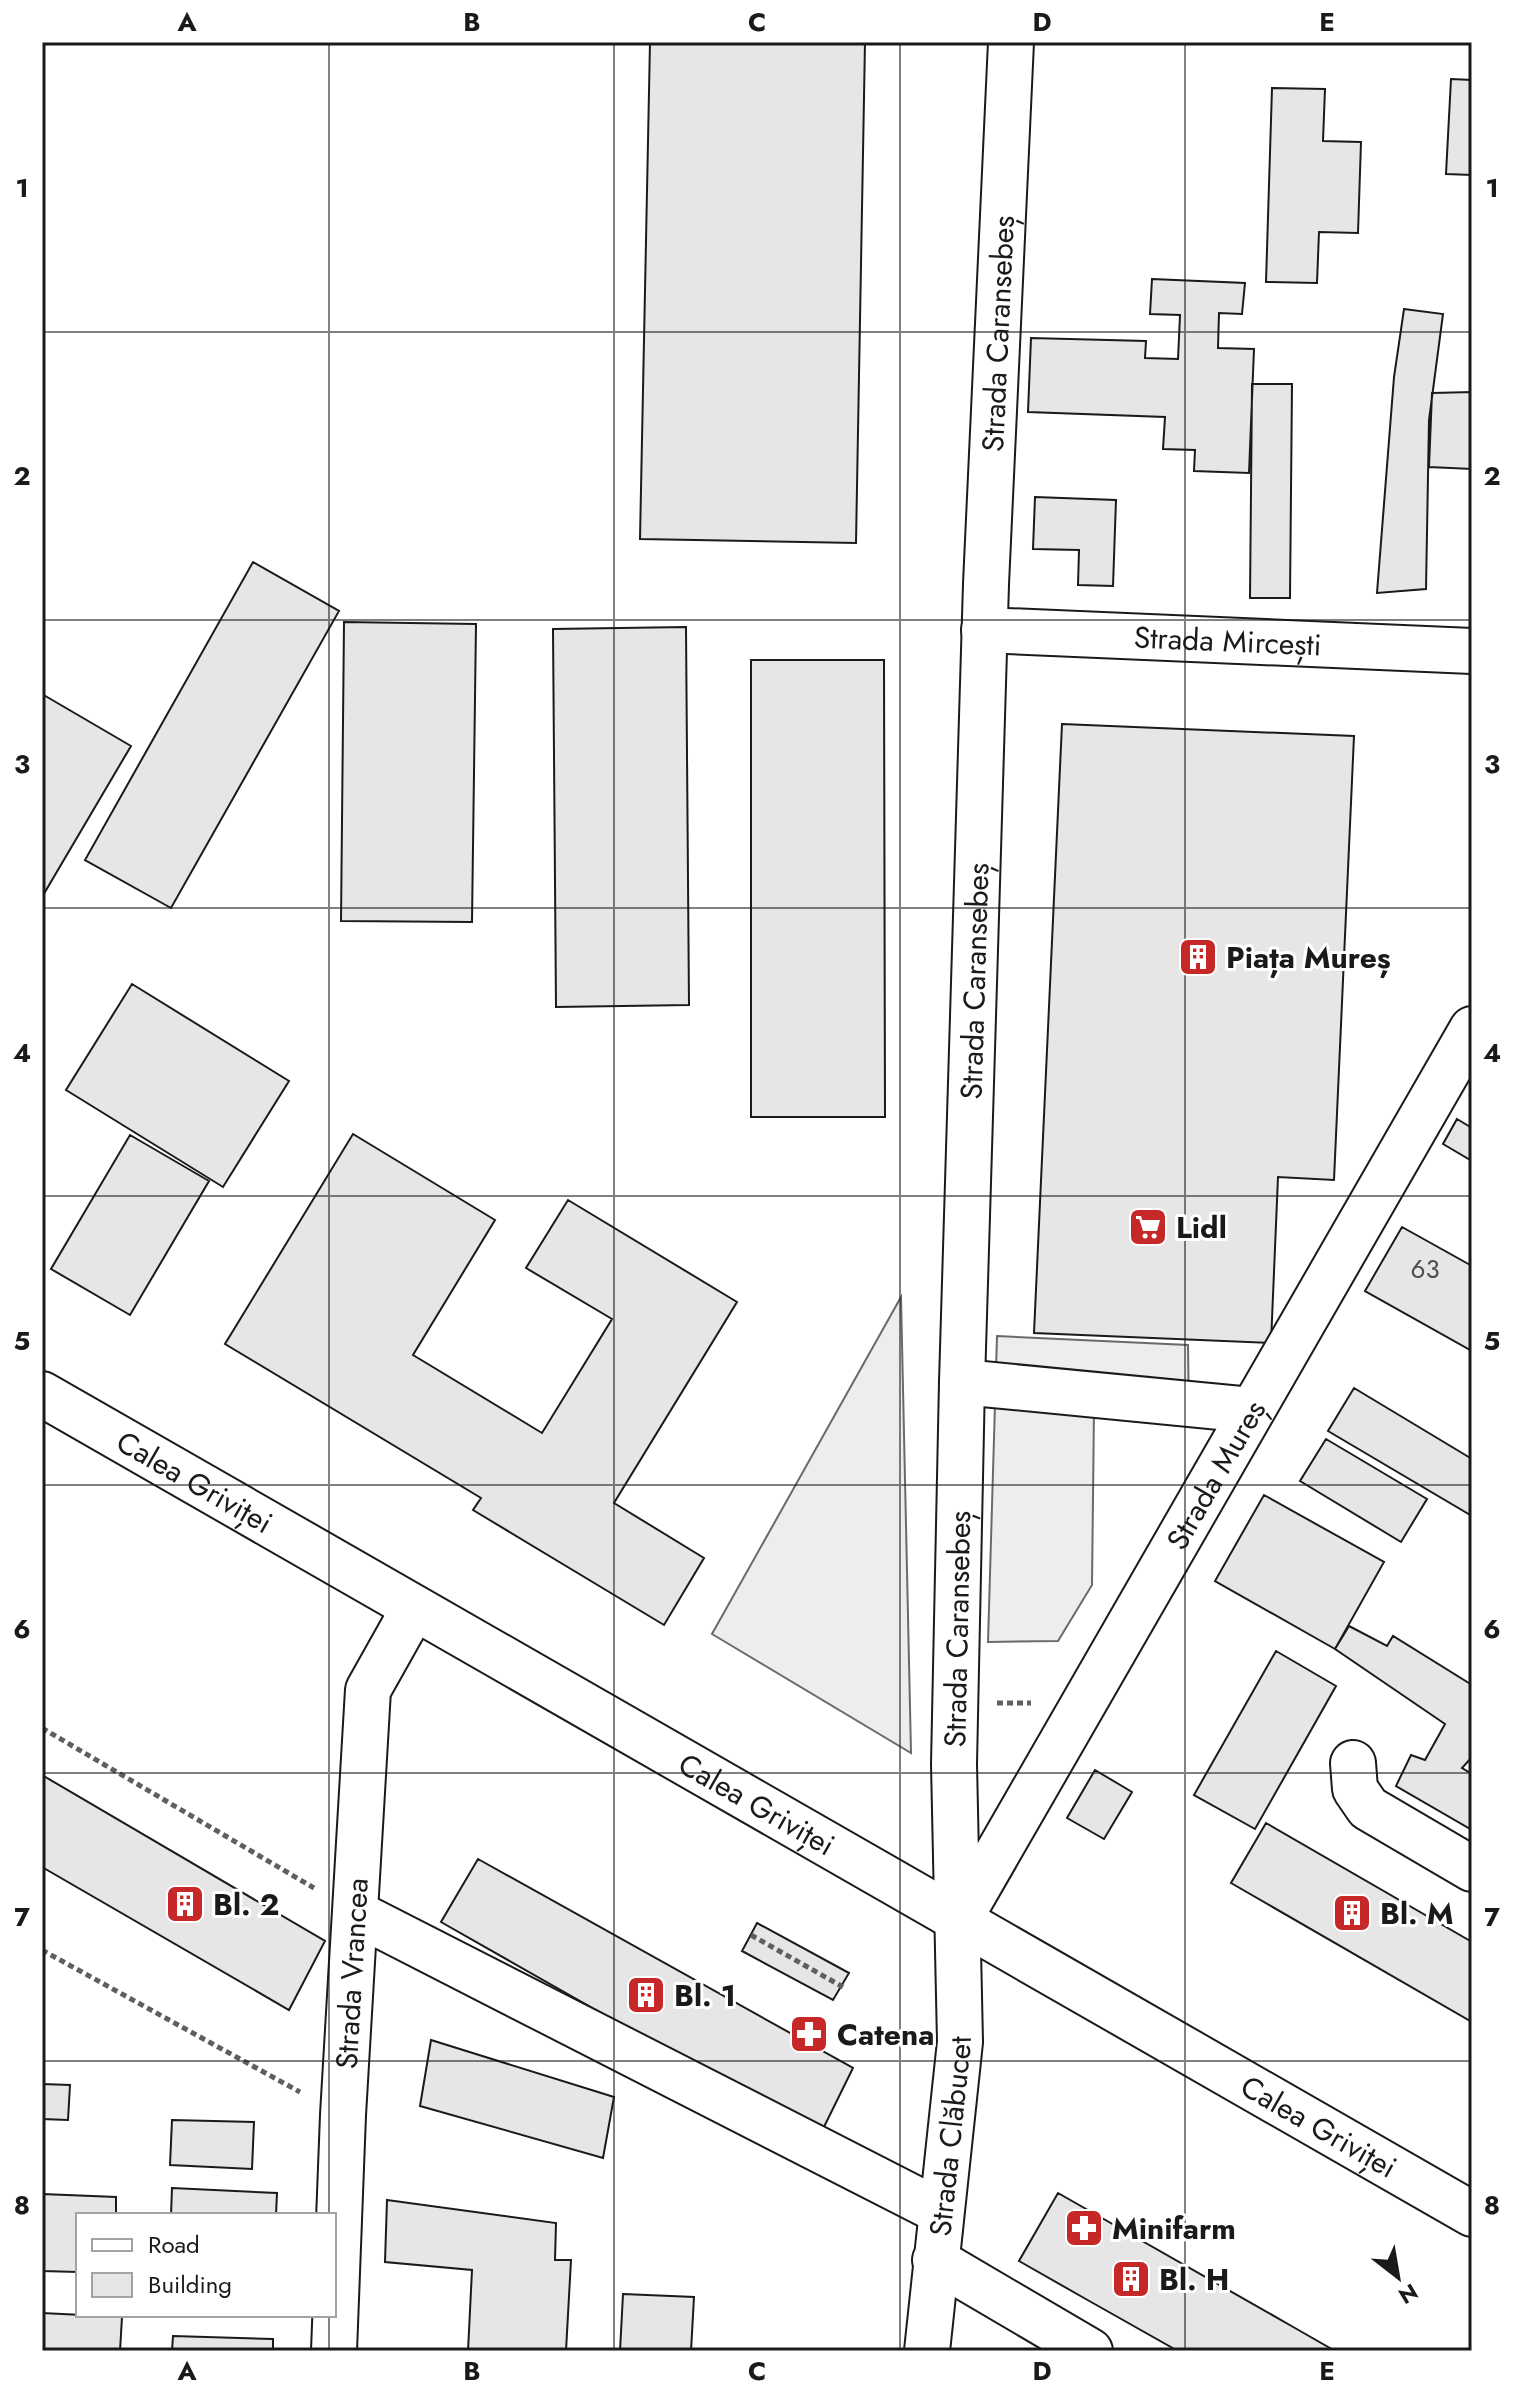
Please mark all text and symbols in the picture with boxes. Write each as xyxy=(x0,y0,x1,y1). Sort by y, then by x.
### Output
text: A xyxy=(176,3,197,41)
text: B xyxy=(463,3,481,41)
text: C xyxy=(748,3,766,41)
text: D xyxy=(1032,3,1052,41)
text: E xyxy=(1319,3,1335,41)
text: 1 xyxy=(15,169,29,207)
text: 1 xyxy=(1485,169,1499,207)
street label: Strada Caransebeș xyxy=(971,214,1024,453)
text: 2 xyxy=(13,457,31,495)
text: 2 xyxy=(1483,457,1501,495)
street label: Strada Mircești xyxy=(1133,615,1323,666)
text: 3 xyxy=(14,745,30,783)
text: 3 xyxy=(1484,745,1500,783)
street label: Strada Caransebeș xyxy=(949,862,999,1100)
building icon: Piața Mureș xyxy=(1177,936,1219,978)
place label: Piața Mureș xyxy=(1226,936,1391,979)
text: 4 xyxy=(13,1034,31,1072)
text: 4 xyxy=(1483,1034,1501,1072)
supermarket icon: Lidl xyxy=(1127,1206,1169,1248)
place label: Lidl xyxy=(1176,1206,1227,1249)
house number: 63 xyxy=(1410,1250,1440,1288)
text: 5 xyxy=(14,1322,30,1360)
text: 5 xyxy=(1484,1322,1500,1360)
street label: Strada Mureș xyxy=(1155,1392,1276,1557)
street label: Calea Griviței xyxy=(109,1420,281,1543)
street label: Strada Caransebeș xyxy=(933,1510,981,1748)
text: 6 xyxy=(13,1610,31,1648)
text: 6 xyxy=(1483,1610,1501,1648)
street label: Calea Griviței xyxy=(671,1742,843,1866)
street label: Strada Vrancea xyxy=(324,1877,378,2070)
building icon: Bl. 2 xyxy=(164,1883,206,1925)
place label: Bl. 2 xyxy=(213,1883,279,1926)
building icon: Bl. M xyxy=(1331,1892,1373,1934)
place label: Bl. M xyxy=(1380,1892,1453,1935)
text: 7 xyxy=(14,1898,30,1936)
text: 7 xyxy=(1484,1898,1500,1936)
building icon: Bl. 1 xyxy=(625,1974,667,2016)
place label: Bl. 1 xyxy=(674,1974,736,2017)
pharmacy icon: Catena xyxy=(788,2013,830,2055)
place label: Catena xyxy=(837,2013,934,2056)
street label: Strada Clăbucet xyxy=(918,2035,982,2238)
street label: Calea Griviței xyxy=(1233,2064,1405,2188)
text: 8 xyxy=(14,2186,30,2224)
text: 8 xyxy=(1484,2186,1500,2224)
pharmacy icon: Minifarm xyxy=(1063,2207,1105,2249)
place label: Minifarm xyxy=(1112,2207,1236,2250)
legend xyxy=(76,2213,336,2317)
text: Road xyxy=(148,2227,200,2262)
north arrow xyxy=(1358,2237,1438,2317)
building icon: Bl. H xyxy=(1110,2258,1152,2300)
place label: Bl. H xyxy=(1159,2258,1229,2301)
text: Building xyxy=(148,2267,232,2302)
text: N xyxy=(1393,2276,1424,2312)
text: A xyxy=(176,2352,197,2390)
text: B xyxy=(463,2352,481,2390)
text: C xyxy=(748,2352,766,2390)
text: D xyxy=(1032,2352,1052,2390)
text: E xyxy=(1319,2352,1335,2390)

